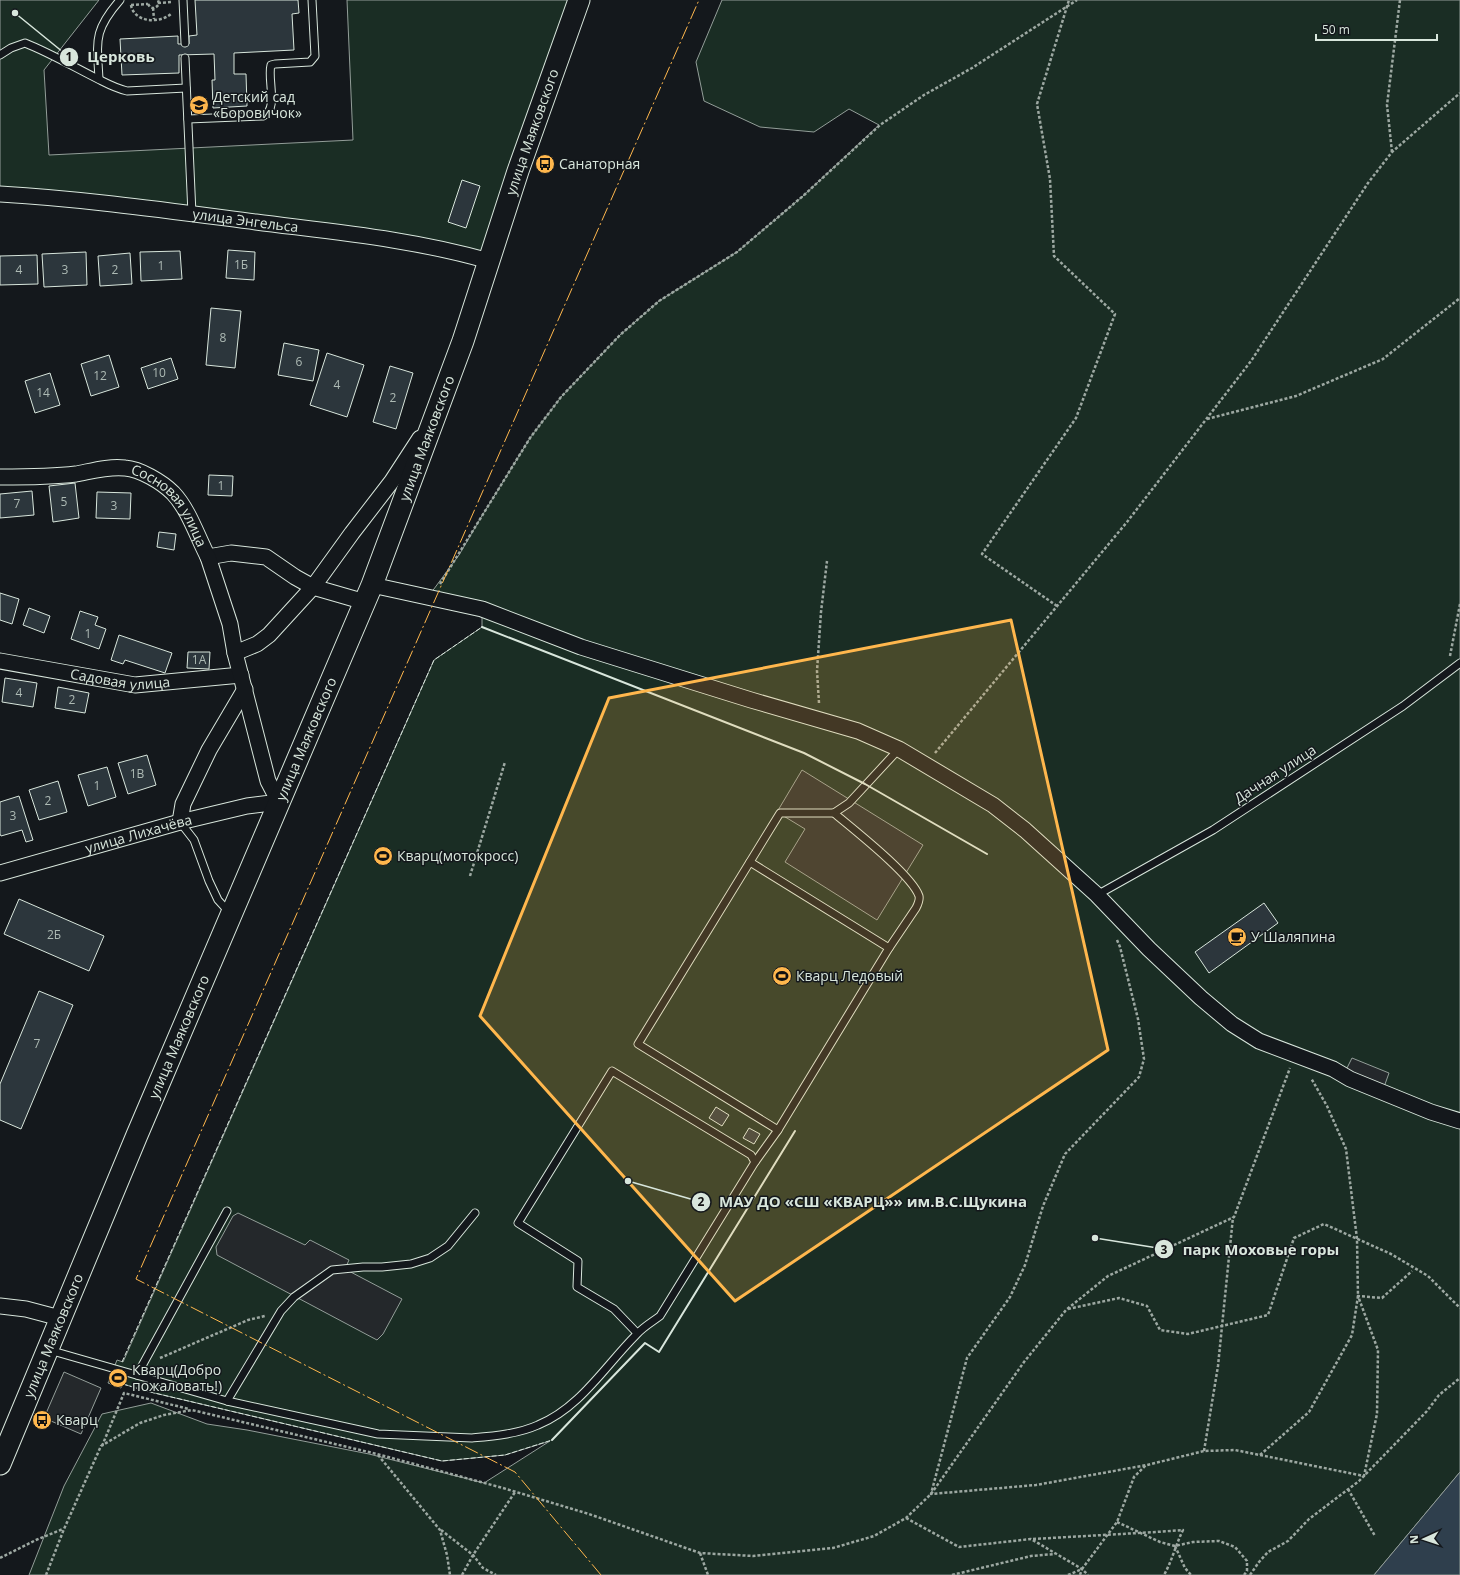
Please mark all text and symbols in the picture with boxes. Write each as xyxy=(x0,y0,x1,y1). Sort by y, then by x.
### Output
scale bar xyxy=(1316,16,1437,42)
text: 50 m xyxy=(1322,21,1350,38)
callout: Церковь xyxy=(59,44,163,71)
text: Церковь xyxy=(87,46,155,66)
text: 1 xyxy=(66,48,72,65)
street label: улица Маяковского xyxy=(501,66,563,198)
place label: Детский сад «Боровичок» xyxy=(213,87,302,122)
school or university icon: Детский сад «Боровичок» xyxy=(188,94,210,116)
bus stop icon: Санаторная xyxy=(534,153,556,175)
place label: Санаторная xyxy=(559,154,640,173)
street label: улица Энгельса xyxy=(192,204,300,236)
house number: 1Б xyxy=(234,256,248,273)
house number: 1 xyxy=(158,257,164,274)
house number: 4 xyxy=(16,261,23,278)
house number: 3 xyxy=(62,261,69,278)
house number: 2 xyxy=(112,261,119,278)
house number: 8 xyxy=(220,329,227,346)
house number: 6 xyxy=(296,353,303,370)
house number: 10 xyxy=(152,364,166,381)
house number: 12 xyxy=(93,367,107,384)
street label: улица Маяковского xyxy=(394,373,458,504)
house number: 4 xyxy=(334,376,341,393)
house number: 14 xyxy=(36,384,50,401)
house number: 2 xyxy=(390,389,397,406)
street label: Сосновая улица xyxy=(129,459,212,550)
house number: 1 xyxy=(218,477,224,494)
house number: 5 xyxy=(61,493,68,510)
house number: 7 xyxy=(14,495,21,512)
house number: 3 xyxy=(111,497,118,514)
house number: 1 xyxy=(85,625,91,642)
house number: 1А xyxy=(192,651,207,668)
street label: Садовая улица xyxy=(69,664,171,694)
street label: улица Маяковского xyxy=(271,674,341,804)
house number: 4 xyxy=(16,684,23,701)
house number: 2 xyxy=(69,691,76,708)
street label: Дачная улица xyxy=(1230,740,1319,807)
house number: 1В xyxy=(130,765,145,782)
house number: 1 xyxy=(94,777,100,794)
house number: 2 xyxy=(45,792,52,809)
house number: 3 xyxy=(10,807,17,824)
street label: улица Лихачёва xyxy=(83,809,194,857)
sports icon: Кварц(мотокросс) xyxy=(372,845,394,867)
place label: Кварц(мотокросс) xyxy=(397,846,518,865)
house number: 2Б xyxy=(47,926,61,943)
cafe icon: У Шаляпина xyxy=(1226,926,1248,948)
place label: У Шаляпина xyxy=(1251,927,1336,946)
sports icon: Кварц Ледовый xyxy=(771,965,793,987)
place label: Кварц Ледовый xyxy=(796,966,903,985)
street label: улица Маяковского xyxy=(144,972,213,1102)
house number: 7 xyxy=(34,1035,41,1052)
callout: МАУ ДО «СШ «КВАРЦ»» им.В.С.Щукина xyxy=(691,1189,1035,1216)
text: МАУ ДО «СШ «КВАРЦ»» им.В.С.Щукина xyxy=(719,1191,1027,1211)
text: 2 xyxy=(698,1193,705,1210)
callout: парк Моховые горы xyxy=(1154,1236,1347,1263)
text: парк Моховые горы xyxy=(1183,1239,1339,1259)
text: 3 xyxy=(1161,1241,1168,1258)
street label: улица Маяковского xyxy=(19,1271,87,1400)
place label: Кварц(Добро пожаловать!) xyxy=(132,1360,222,1395)
sports icon: Кварц(Добро пожаловать!) xyxy=(107,1367,129,1389)
bus stop icon: Кварц xyxy=(31,1409,53,1431)
place label: Кварц xyxy=(56,1410,98,1429)
north arrow xyxy=(1404,1519,1444,1559)
text: N xyxy=(1406,1535,1421,1544)

